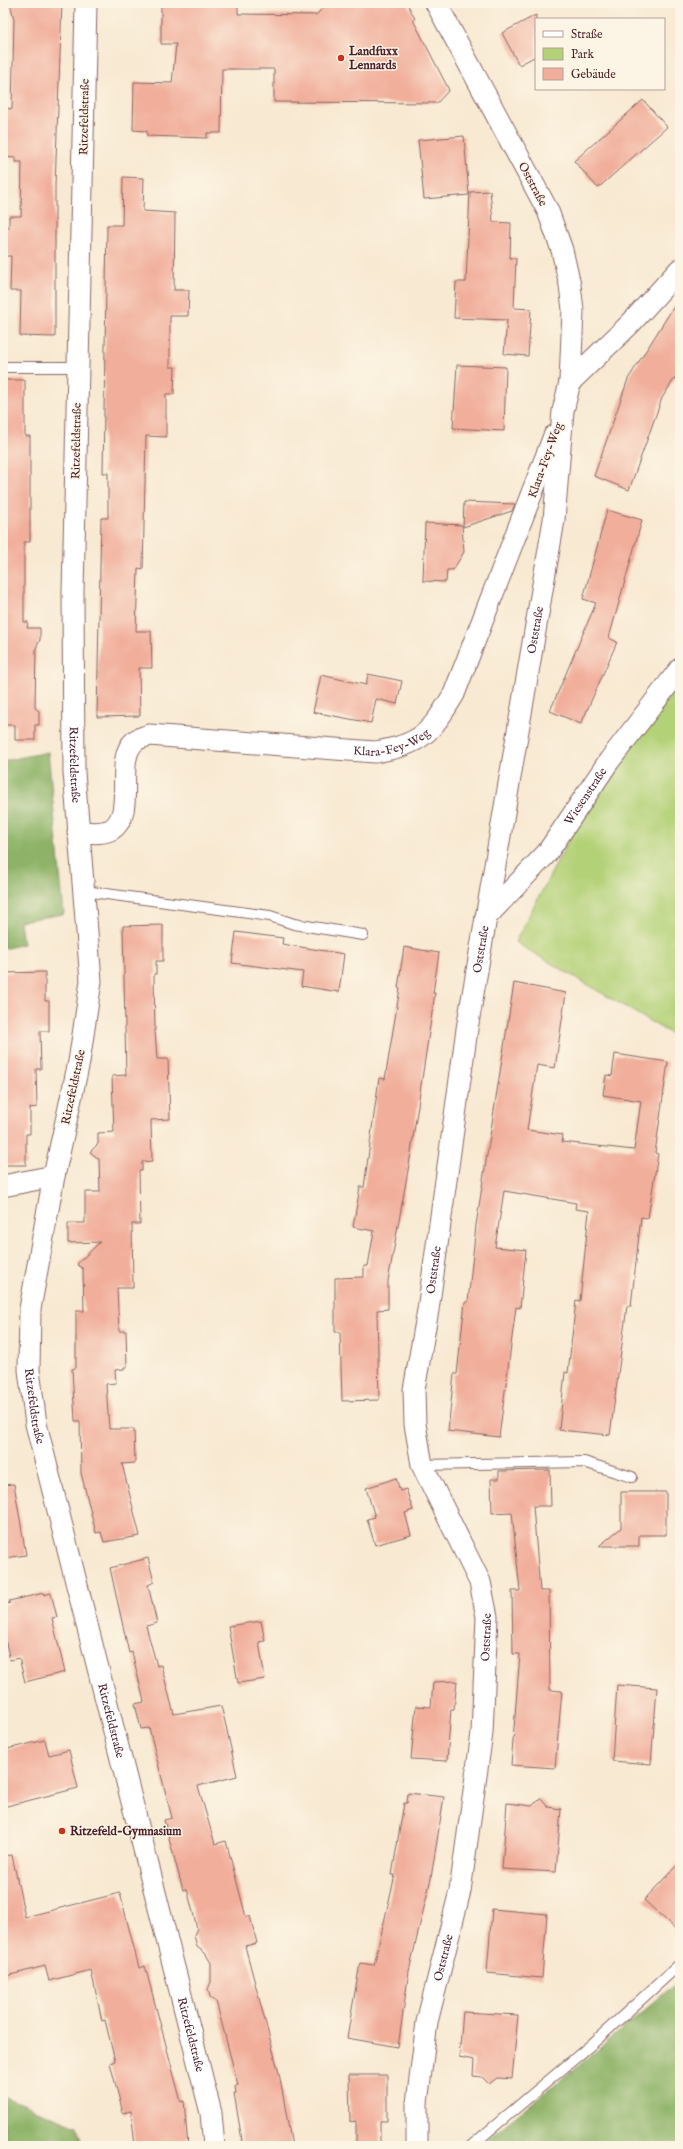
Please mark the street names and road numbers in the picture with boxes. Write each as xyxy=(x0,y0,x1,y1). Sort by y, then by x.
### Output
street label: Ritzefeldstraße xyxy=(76,78,93,155)
street label: Oststraße xyxy=(515,160,551,209)
street label: Ritzefeldstraße xyxy=(68,402,85,479)
street label: Klara-Fey-Weg xyxy=(525,420,566,500)
street label: Oststraße xyxy=(524,605,547,655)
street label: Klara-Fey-Weg xyxy=(353,725,434,760)
street label: Ritzefeldstraße xyxy=(66,727,84,804)
street label: Wiesenstraße xyxy=(561,764,611,828)
street label: Oststraße xyxy=(470,924,493,974)
street label: Ritzefeldstraße xyxy=(58,1048,89,1126)
street label: Oststraße xyxy=(423,1245,445,1295)
street label: Ritzefeldstraße xyxy=(21,1367,48,1446)
street label: Oststraße xyxy=(478,1611,495,1662)
street label: Ritzefeldstraße xyxy=(94,1682,128,1760)
street label: Oststraße xyxy=(431,1932,457,1983)
street label: Ritzefeldstraße xyxy=(174,1996,207,2074)

